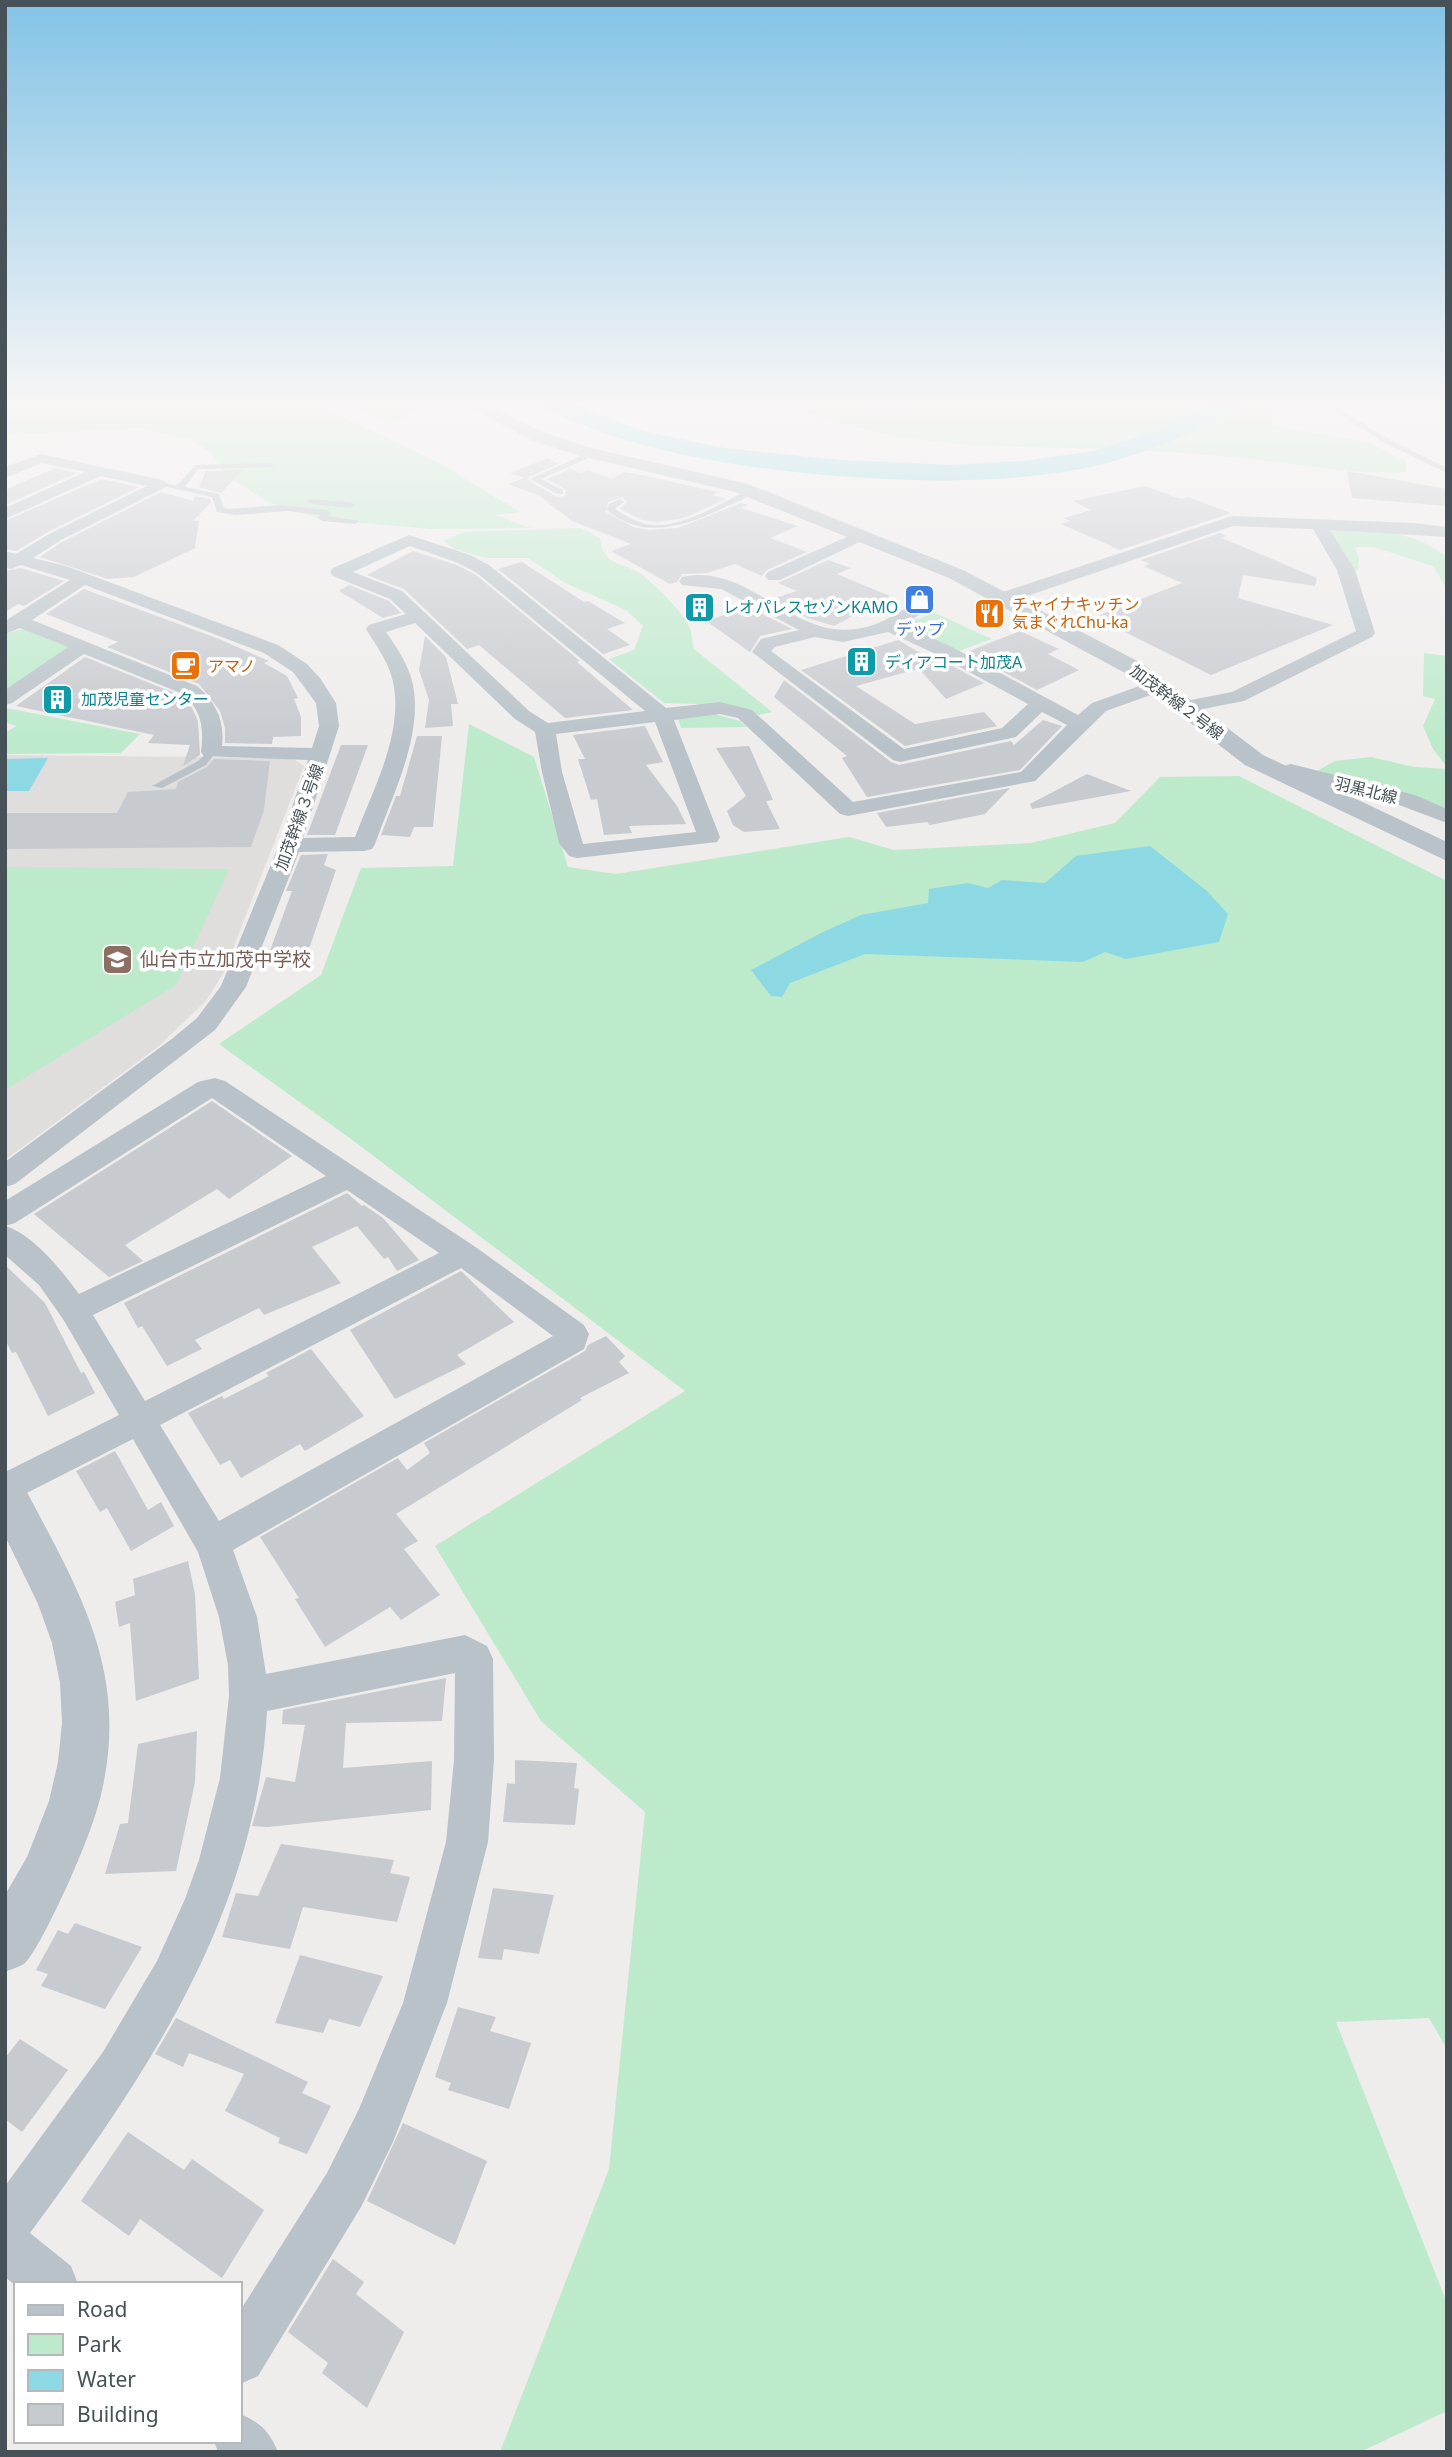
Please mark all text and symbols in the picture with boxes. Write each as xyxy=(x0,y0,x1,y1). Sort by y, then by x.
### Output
shop icon: デップ xyxy=(903,583,937,617)
building icon: レオパレスセゾンKAMO xyxy=(683,590,717,624)
place label: チャイナキッチン 気まぐれChu-ka xyxy=(1012,593,1140,633)
place label: レオパレスセゾンKAMO xyxy=(723,596,898,618)
restaurant icon: チャイナキッチン 気まぐれChu-ka xyxy=(972,596,1006,630)
place label: デップ xyxy=(896,618,944,640)
building icon: ディアコート加茂A xyxy=(845,645,879,679)
cafe icon: アマノ xyxy=(168,649,202,683)
place label: ディアコート加茂A xyxy=(885,651,1023,673)
place label: アマノ xyxy=(208,655,256,677)
street label: 加茂幹線２号線 xyxy=(1126,660,1228,744)
building icon: 加茂児童センター xyxy=(41,682,75,716)
place label: 加茂児童センター xyxy=(81,688,209,710)
street label: 加茂幹線３号線 xyxy=(270,761,328,873)
street label: 羽黒北線 xyxy=(1332,772,1400,808)
school or university icon: 仙台市立加茂中学校 xyxy=(100,942,134,976)
place label: 仙台市立加茂中学校 xyxy=(140,946,311,972)
legend xyxy=(14,2282,242,2443)
text: Road xyxy=(77,2295,127,2323)
text: Park xyxy=(77,2330,122,2358)
text: Water xyxy=(77,2365,136,2393)
text: Building xyxy=(77,2400,159,2428)

